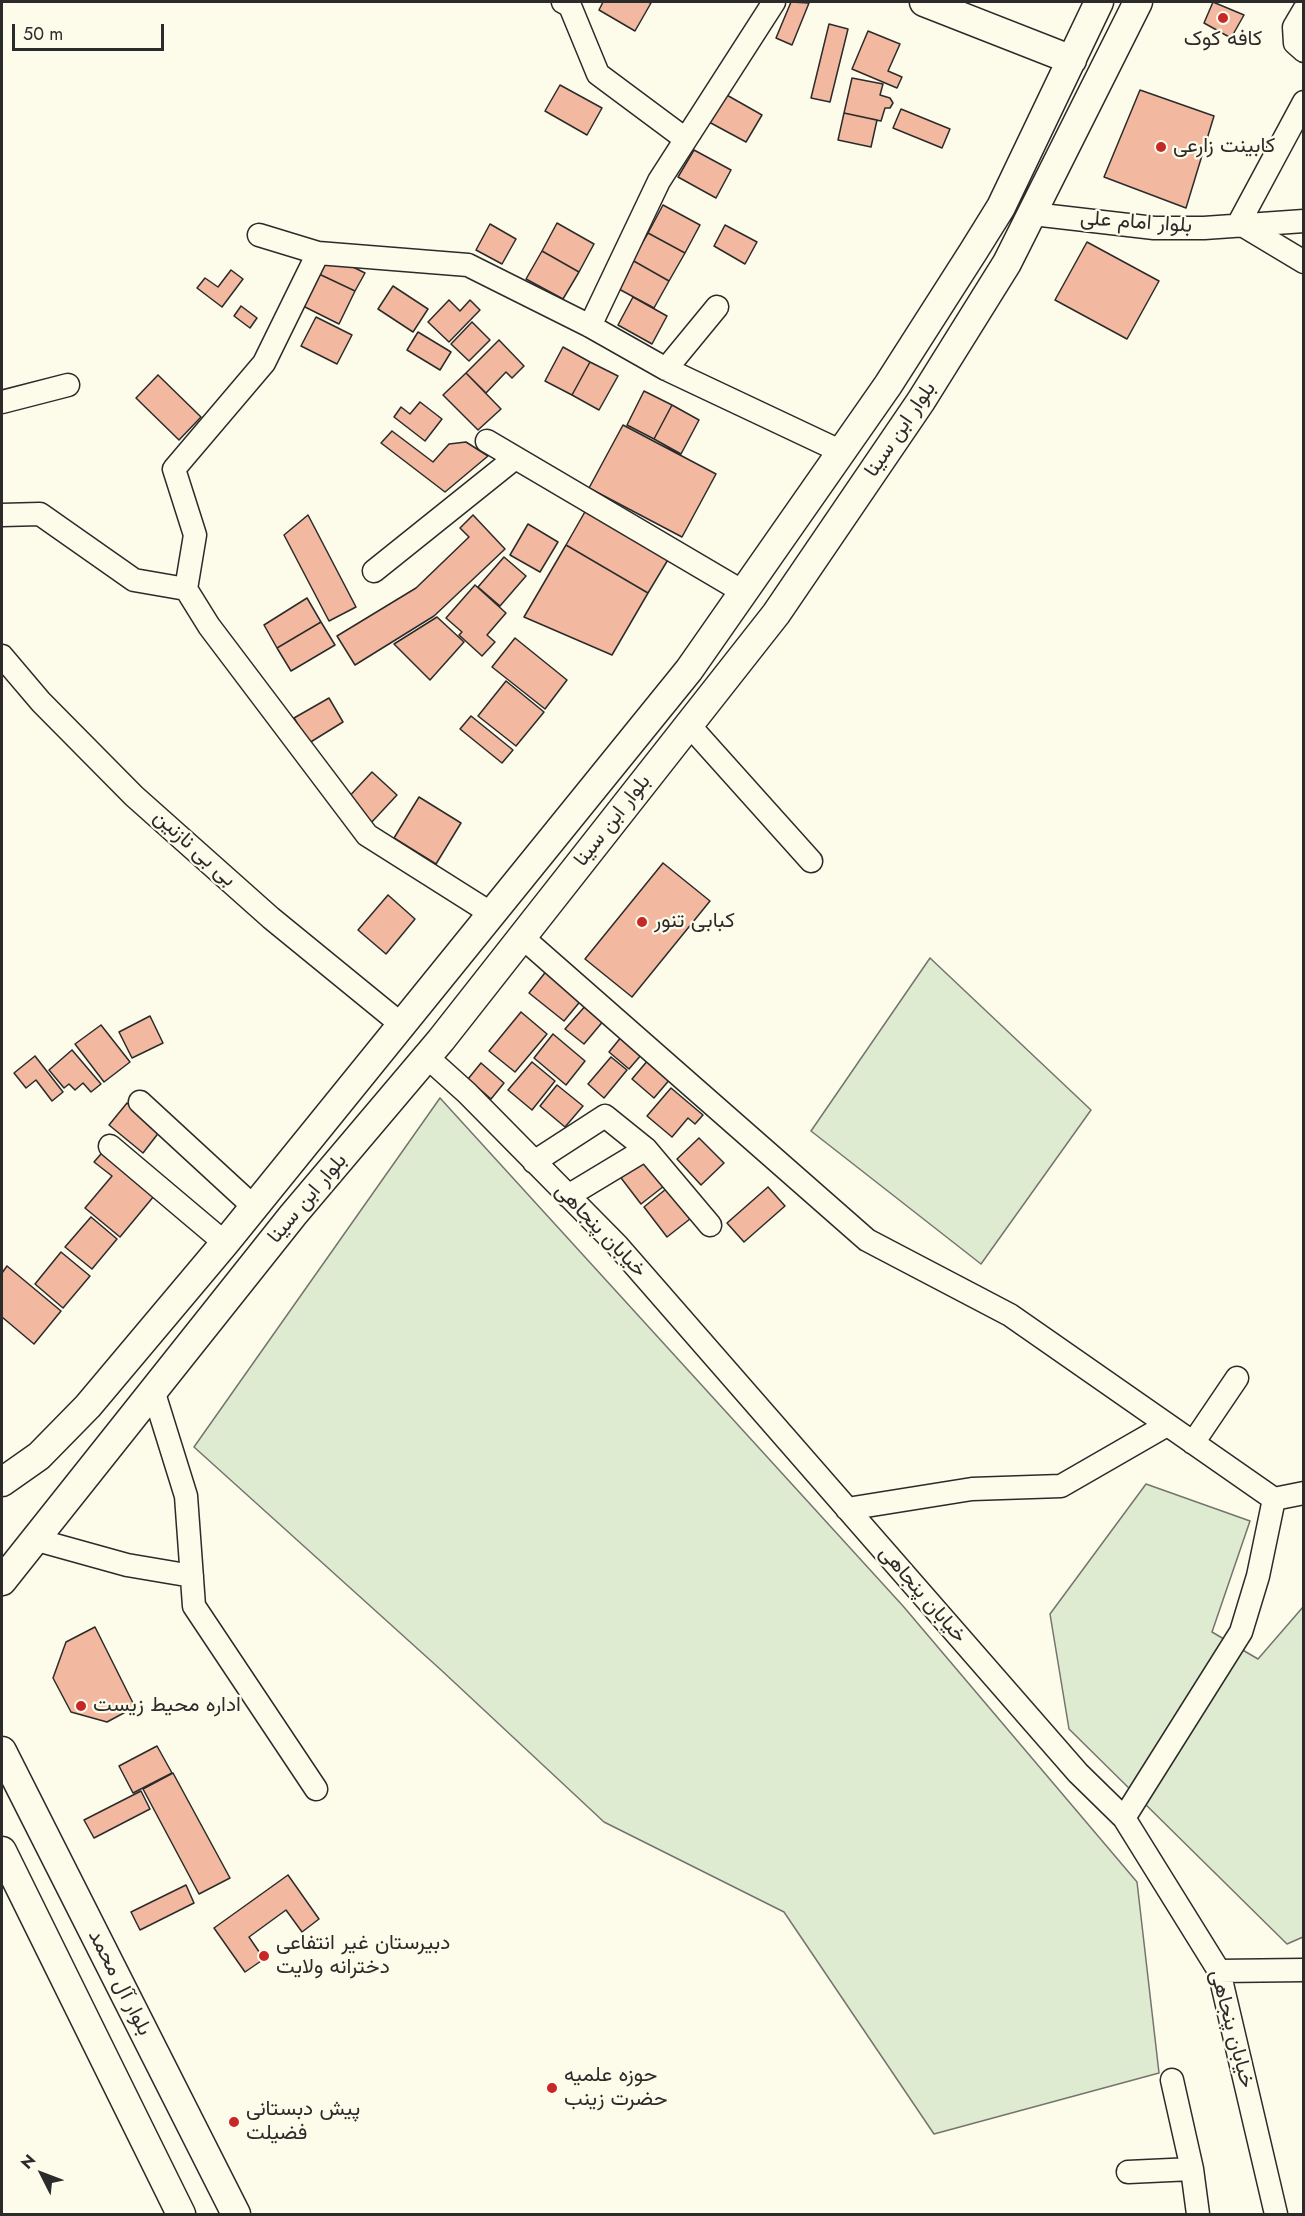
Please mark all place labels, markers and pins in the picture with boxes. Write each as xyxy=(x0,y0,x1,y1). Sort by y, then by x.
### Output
marker: کافه کوک xyxy=(1216,11,1230,25)
place label: کافه کوک xyxy=(1184,27,1262,53)
place label: کابینت زارعی xyxy=(1173,134,1275,160)
marker: کابینت زارعی xyxy=(1154,140,1168,154)
place label: کبابی تنور xyxy=(654,909,735,935)
marker: کبابی تنور xyxy=(635,915,649,929)
place label: اداره محیط زیست xyxy=(93,1693,241,1719)
marker: اداره محیط زیست xyxy=(74,1699,88,1713)
place label: دبیرستان غیر انتفاعی دخترانه ولایت xyxy=(276,1931,450,1981)
marker: دبیرستان غیر انتفاعی دخترانه ولایت xyxy=(257,1949,271,1963)
place label: حوزه علمیه حضرت زینب xyxy=(564,2063,668,2113)
marker: حوزه علمیه حضرت زینب xyxy=(545,2081,559,2095)
place label: پیش دبستانی فضیلت xyxy=(246,2097,360,2147)
marker: پیش دبستانی فضیلت xyxy=(227,2115,241,2129)

